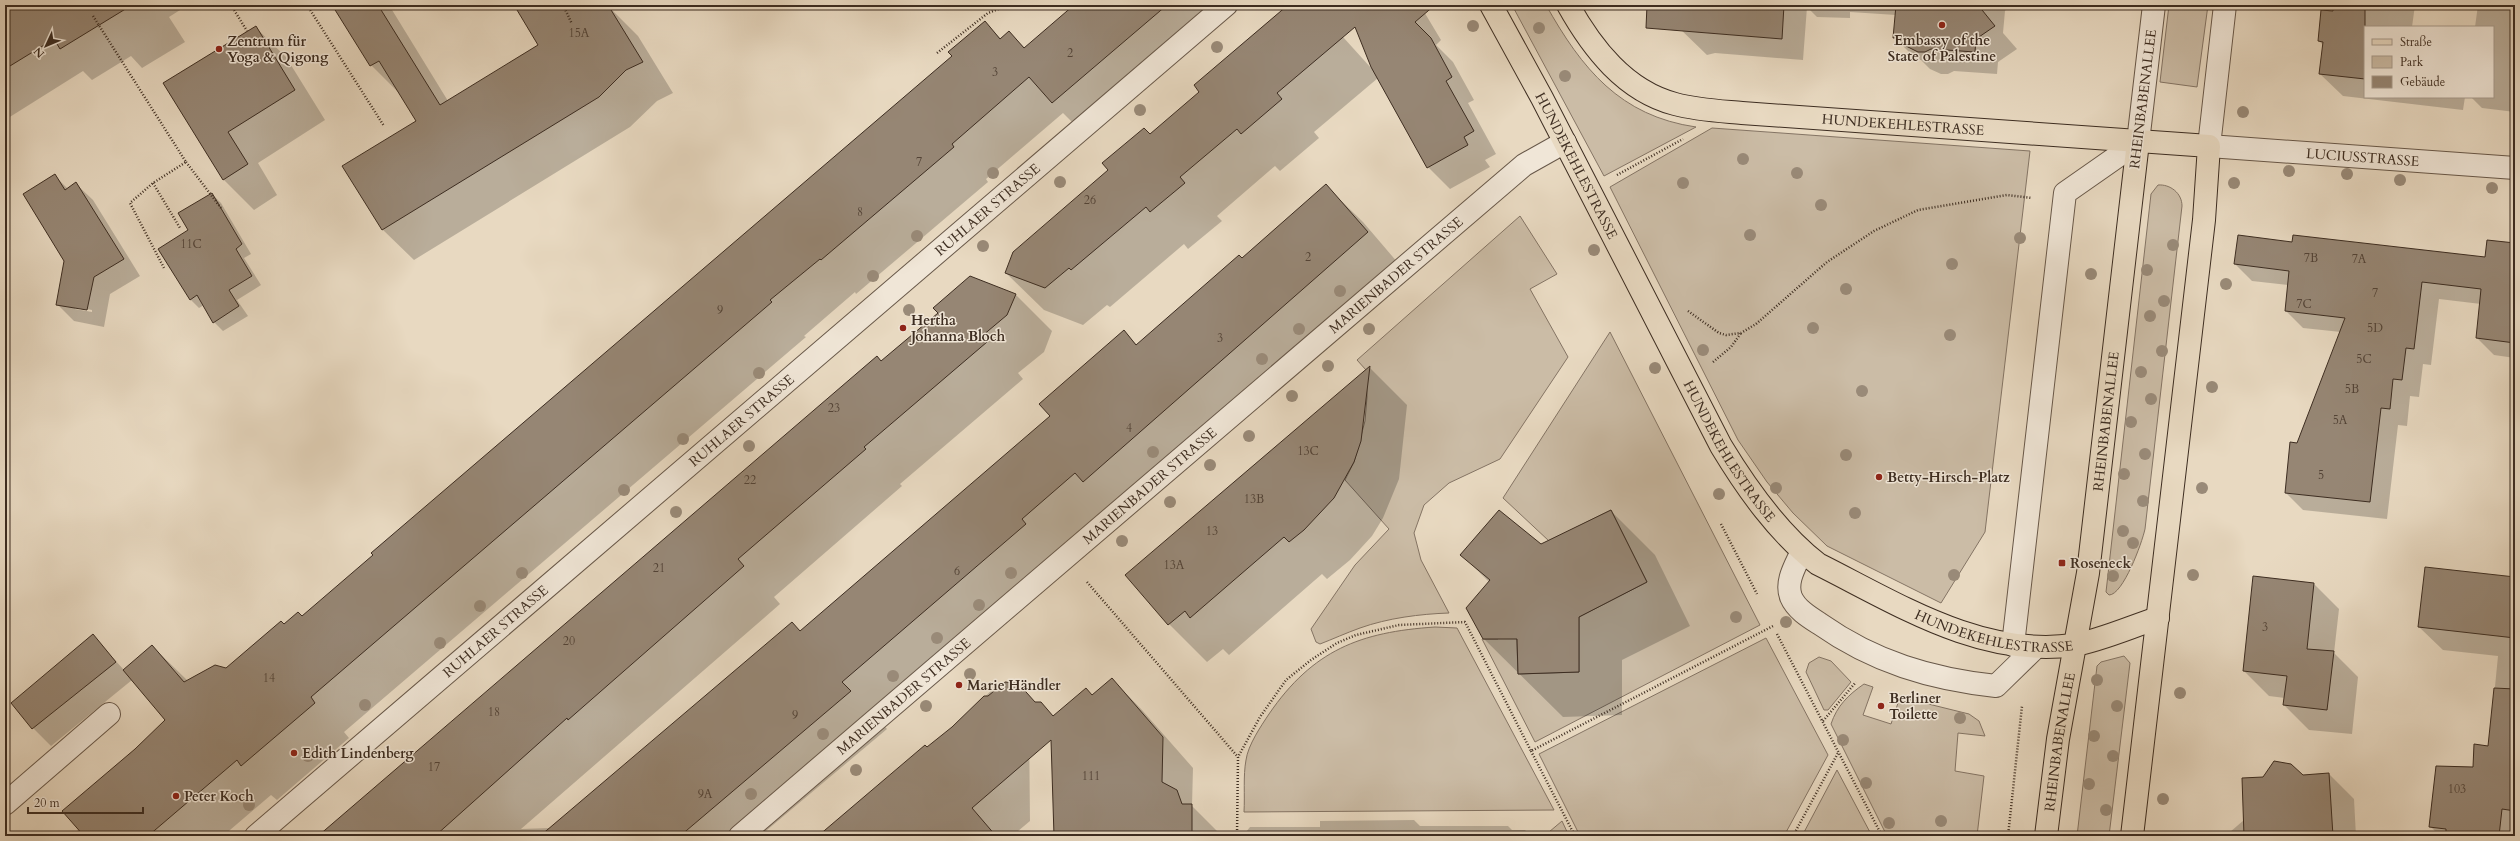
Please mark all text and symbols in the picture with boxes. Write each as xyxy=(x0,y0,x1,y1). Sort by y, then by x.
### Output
marker: Embassy of the State of Palestine xyxy=(1937,20,1947,30)
house number: 15A xyxy=(569,25,590,41)
north arrow xyxy=(26,26,66,66)
legend xyxy=(2364,26,2494,98)
street label: RHEINBABENALLEE xyxy=(2125,28,2161,170)
place label: Embassy of the State of Palestine xyxy=(1888,31,1996,66)
place label: Zentrum für Yoga & Qigong xyxy=(227,32,329,67)
text: Straße xyxy=(2400,34,2432,50)
text: N xyxy=(30,44,48,61)
marker: Zentrum für Yoga & Qigong xyxy=(214,44,224,54)
house number: 2 xyxy=(1067,45,1073,61)
text: Park xyxy=(2400,54,2424,70)
house number: 3 xyxy=(992,64,998,80)
text: Gebäude xyxy=(2400,74,2445,90)
street label: HUNDEKEHLESTRASSE xyxy=(1531,89,1623,243)
street label: HUNDEKEHLESTRASSE xyxy=(1821,109,1985,140)
street label: LUCIUSSTRASSE xyxy=(2305,144,2420,171)
house number: 7 xyxy=(916,154,922,170)
street label: RUHLAER STRASSE xyxy=(931,159,1044,260)
house number: 26 xyxy=(1084,192,1096,208)
house number: 8 xyxy=(857,204,863,220)
street label: MARIENBADER STRASSE xyxy=(1325,212,1467,338)
house number: 11C xyxy=(180,236,202,252)
house number: 2 xyxy=(1305,249,1311,265)
house number: 7B xyxy=(2304,250,2318,266)
house number: 7A xyxy=(2352,251,2367,267)
house number: 7 xyxy=(2372,285,2378,301)
house number: 7C xyxy=(2296,296,2312,312)
house number: 9 xyxy=(717,302,723,318)
place label: Hertha Johanna Bloch xyxy=(909,311,1005,346)
house number: 5D xyxy=(2367,320,2383,336)
marker: Hertha Johanna Bloch xyxy=(898,323,908,333)
house number: 3 xyxy=(1217,330,1223,346)
street label: RHEINBABENALLEE xyxy=(2088,350,2123,492)
house number: 5C xyxy=(2356,351,2372,367)
street label: RUHLAER STRASSE xyxy=(685,370,798,471)
street label: HUNDEKEHLESTRASSE xyxy=(1679,377,1780,526)
house number: 5B xyxy=(2345,381,2359,397)
house number: 23 xyxy=(828,400,840,416)
house number: 5A xyxy=(2333,412,2348,428)
house number: 4 xyxy=(1126,420,1132,436)
street label: MARIENBADER STRASSE xyxy=(1078,423,1221,548)
house number: 13C xyxy=(1297,443,1319,459)
house number: 5 xyxy=(2318,467,2324,483)
place label: Betty-Hirsch-Platz xyxy=(1887,468,2010,487)
house number: 22 xyxy=(744,472,756,488)
marker: Betty-Hirsch-Platz xyxy=(1874,472,1884,482)
house number: 13B xyxy=(1244,491,1264,507)
house number: 13 xyxy=(1206,523,1218,539)
place label: Roseneck xyxy=(2070,554,2132,573)
house number: 13A xyxy=(1164,557,1185,573)
marker: Roseneck xyxy=(2057,558,2067,568)
house number: 21 xyxy=(653,560,665,576)
house number: 6 xyxy=(954,563,960,579)
street label: RUHLAER STRASSE xyxy=(439,580,552,682)
street label: HUNDEKEHLESTRASSE xyxy=(1912,605,2075,656)
house number: 3 xyxy=(2262,619,2268,635)
house number: 20 xyxy=(563,633,575,649)
street label: MARIENBADER STRASSE xyxy=(832,633,975,759)
house number: 14 xyxy=(263,670,275,686)
street label: RHEINBABENALLEE xyxy=(2040,670,2079,813)
place label: Marie Händler xyxy=(967,676,1061,695)
marker: Marie Händler xyxy=(954,680,964,690)
place label: Berliner Toilette xyxy=(1889,689,1941,724)
marker: Berliner Toilette xyxy=(1876,701,1886,711)
house number: 18 xyxy=(488,704,500,720)
house number: 9 xyxy=(792,707,798,723)
place label: Edith Lindenberg xyxy=(302,744,414,763)
marker: Edith Lindenberg xyxy=(289,748,299,758)
house number: 17 xyxy=(428,759,440,775)
house number: 111 xyxy=(1082,768,1100,784)
house number: 103 xyxy=(2448,781,2466,797)
house number: 9A xyxy=(698,786,713,802)
place label: Peter Koch xyxy=(184,787,254,806)
scale bar xyxy=(28,789,143,815)
marker: Peter Koch xyxy=(171,791,181,801)
text: 20 m xyxy=(34,795,61,811)

